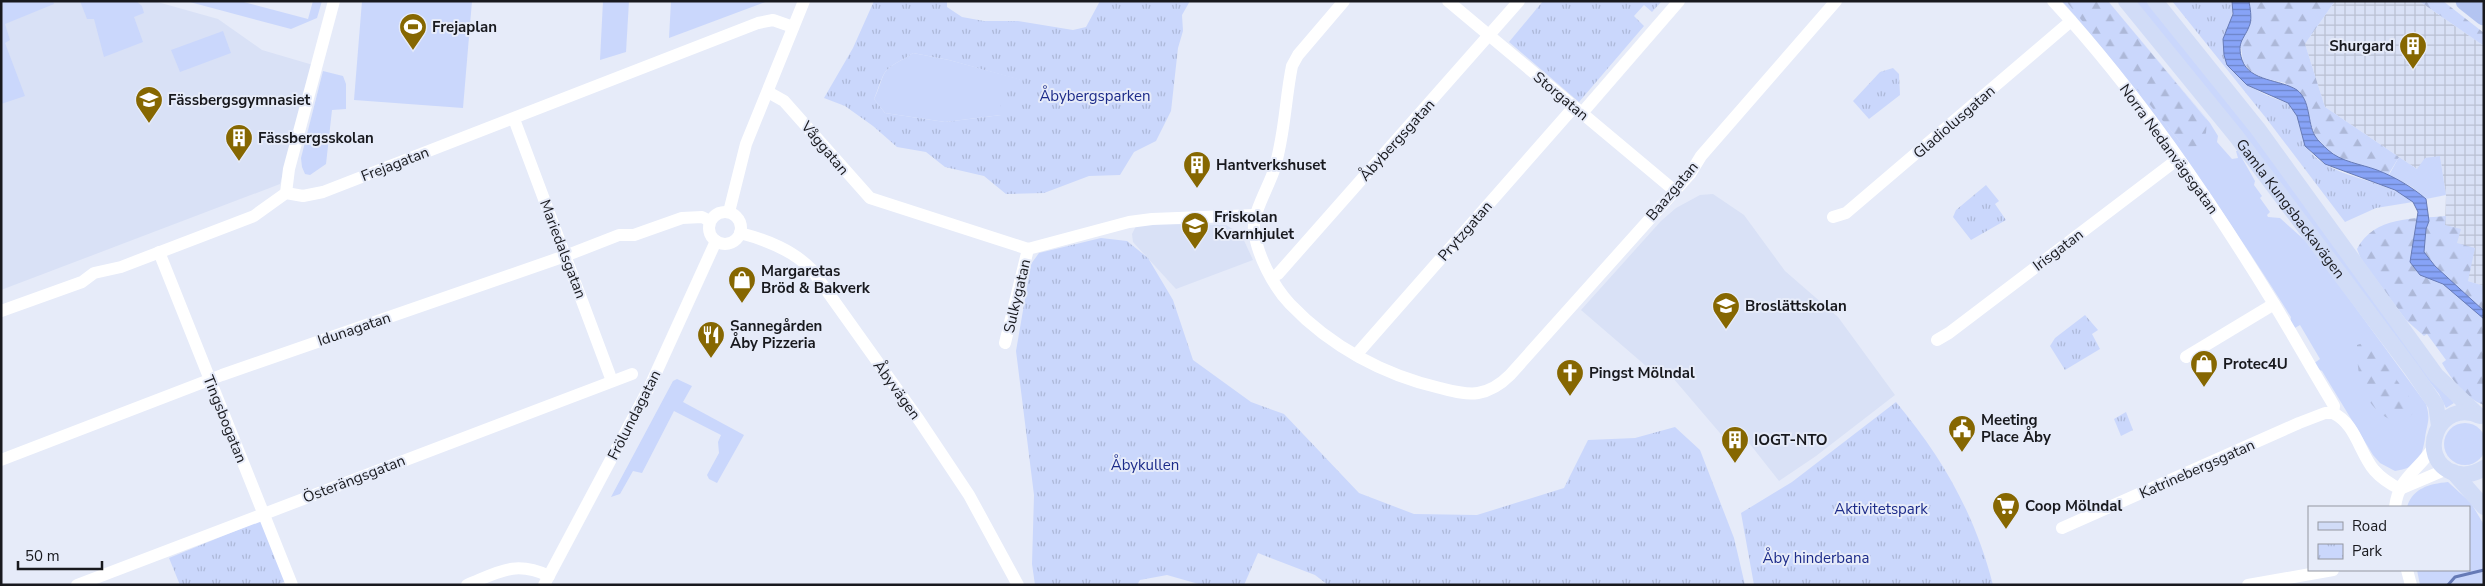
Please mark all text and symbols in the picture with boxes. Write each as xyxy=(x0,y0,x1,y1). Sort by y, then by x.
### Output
sports icon: Frejaplan xyxy=(398,12,428,51)
place label: Frejaplan xyxy=(432,17,497,37)
building icon: Shurgard xyxy=(2398,31,2428,70)
place label: Shurgard xyxy=(2329,36,2394,56)
street label: Storgatan xyxy=(1529,67,1593,125)
street label: Norra Nedanvägsgatan xyxy=(2115,80,2223,218)
street label: Gladiolusgatan xyxy=(1909,81,1999,163)
school or university icon: Fässbergsgymnasiet xyxy=(134,85,164,124)
park label: Åbybergsparken xyxy=(1039,85,1151,106)
place label: Fässbergsgymnasiet xyxy=(168,90,311,110)
street label: Åbybergsgatan xyxy=(1354,94,1439,185)
street label: Våggatan xyxy=(796,116,853,179)
building icon: Fässbergsskolan xyxy=(224,123,254,162)
place label: Fässbergsskolan xyxy=(258,128,374,148)
street label: Gamla Kungsbackavägen xyxy=(2232,135,2350,283)
street label: Frejagatan xyxy=(358,142,432,186)
building icon: Hantverkshuset xyxy=(1182,150,1212,189)
place label: Hantverkshuset xyxy=(1216,155,1326,175)
street label: Baazgatan xyxy=(1641,157,1703,225)
street label: Mariedalsgatan xyxy=(535,197,591,301)
street label: Prytzgatan xyxy=(1433,197,1497,265)
place label: Friskolan Kvarnhjulet xyxy=(1214,207,1294,244)
school or university icon: Friskolan Kvarnhjulet xyxy=(1180,211,1210,250)
street label: Irisgatan xyxy=(2029,224,2087,276)
street label: Sulkygatan xyxy=(999,257,1035,335)
place label: Margaretas Bröd & Bakverk xyxy=(761,261,871,298)
shop icon: Margaretas Bröd & Bakverk xyxy=(727,265,757,304)
school or university icon: Broslättskolan xyxy=(1711,291,1741,330)
place label: Broslättskolan xyxy=(1745,296,1847,316)
street label: Idunagatan xyxy=(315,307,393,351)
place label: Sannegården Åby Pizzeria xyxy=(730,316,822,353)
restaurant icon: Sannegården Åby Pizzeria xyxy=(696,320,726,359)
shop icon: Protec4U xyxy=(2189,349,2219,388)
place label: Protec4U xyxy=(2223,354,2288,374)
street label: Åbyvägen xyxy=(869,356,926,424)
church icon: Pingst Mölndal xyxy=(1555,358,1585,397)
place label: Pingst Mölndal xyxy=(1589,363,1695,383)
street label: Frölundagatan xyxy=(603,367,665,463)
street label: Tingsbogatan xyxy=(198,372,252,466)
place label: Meeting Place Åby xyxy=(1981,410,2051,447)
public building icon: Meeting Place Åby xyxy=(1947,414,1977,453)
building icon: IOGT-NTO xyxy=(1720,425,1750,464)
place label: IOGT-NTO xyxy=(1754,430,1828,450)
street label: Katrinebergsgatan xyxy=(2136,435,2258,503)
street label: Österängsgatan xyxy=(300,450,408,508)
park label: Åbykullen xyxy=(1111,454,1179,475)
supermarket icon: Coop Mölndal xyxy=(1991,491,2021,530)
place label: Coop Mölndal xyxy=(2025,496,2122,516)
park label: Aktivitetspark xyxy=(1834,499,1928,519)
legend xyxy=(2308,506,2470,571)
text: Road xyxy=(2352,516,2387,536)
scale bar xyxy=(18,538,101,570)
text: Park xyxy=(2352,541,2382,561)
text: 50 m xyxy=(25,546,60,566)
park label: Åby hinderbana xyxy=(1763,547,1869,568)

